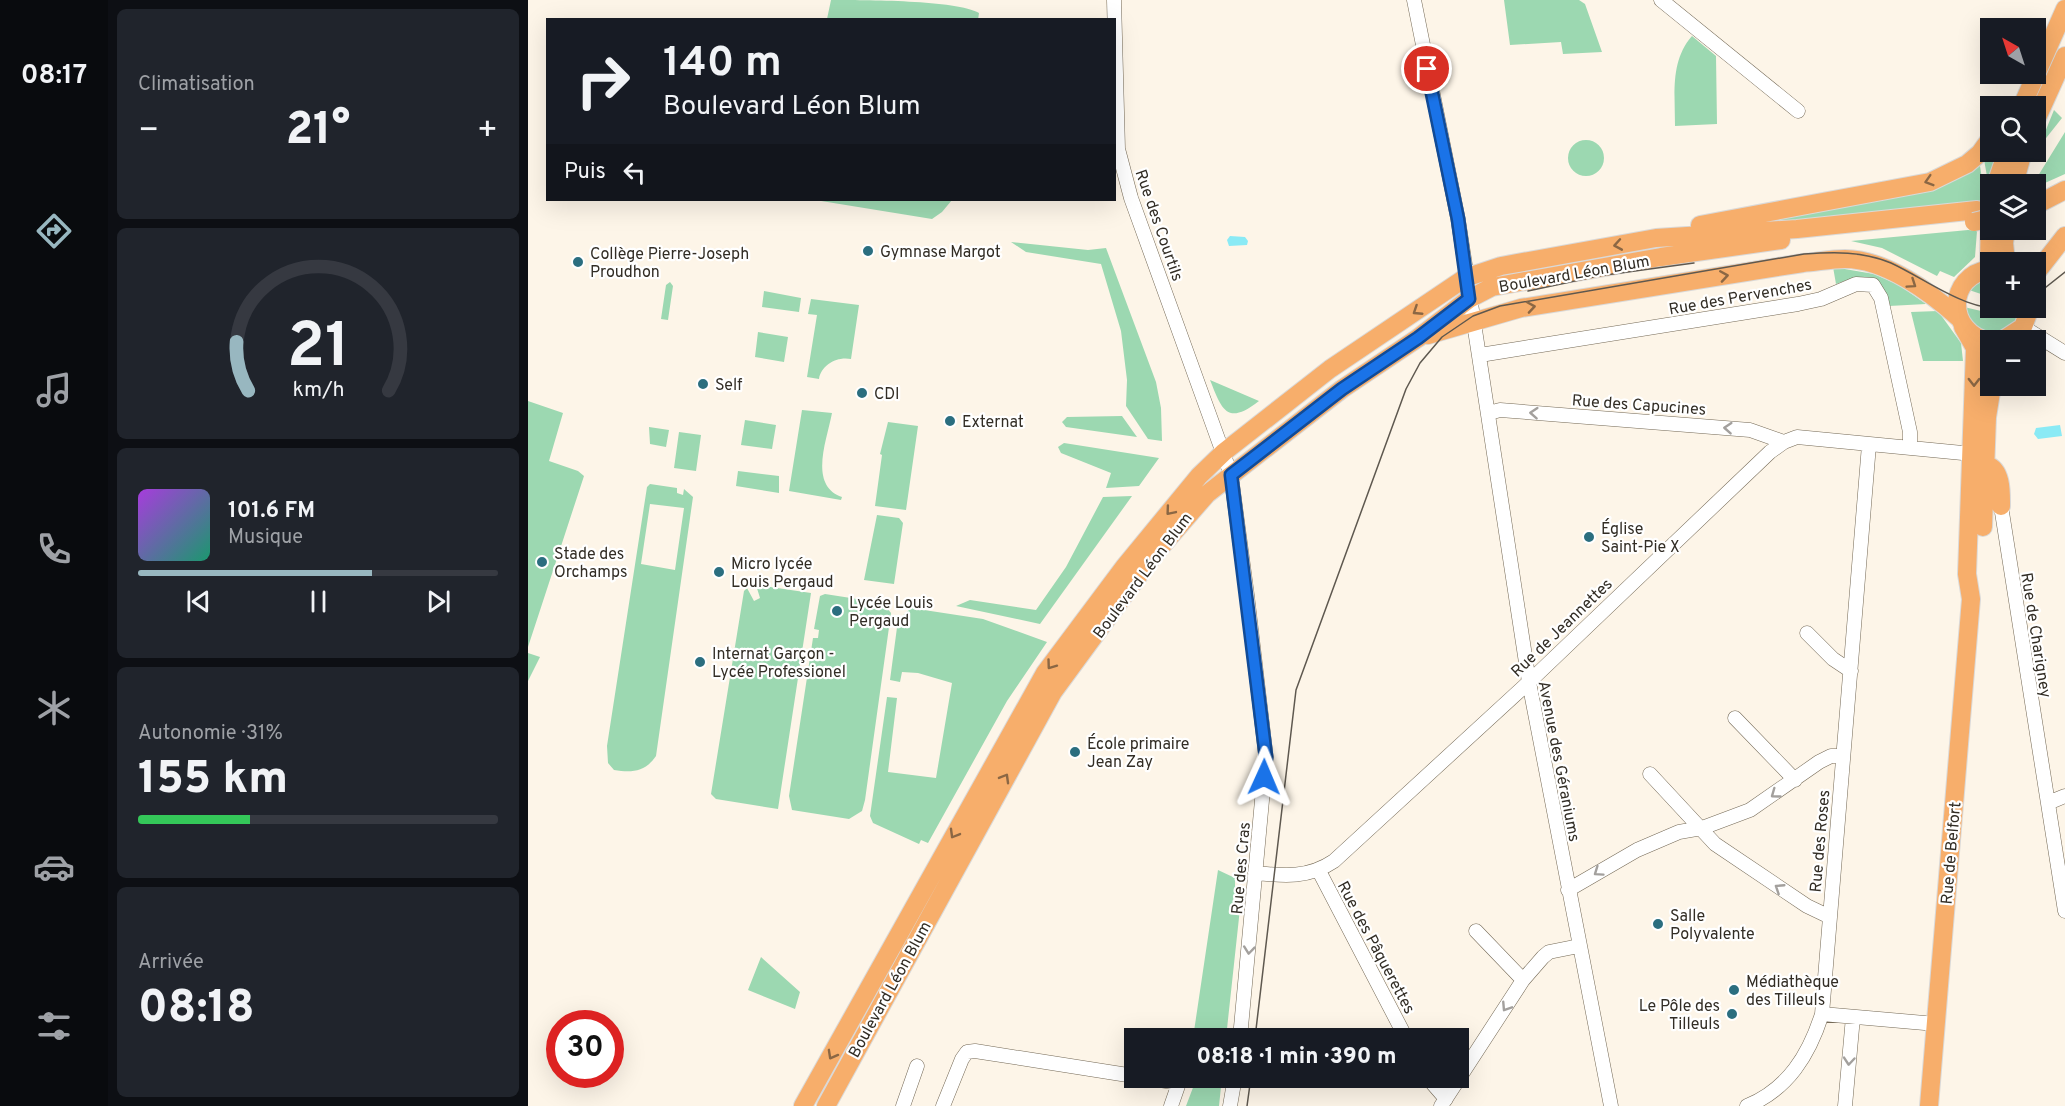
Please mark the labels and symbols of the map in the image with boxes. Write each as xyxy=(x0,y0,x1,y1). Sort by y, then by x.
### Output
north arrow xyxy=(1980,18,2046,84)
pin xyxy=(1401,43,1452,94)
street label: Rue des Courtils xyxy=(1130,167,1187,284)
one-way arrow xyxy=(1924,174,1935,186)
one-way arrow xyxy=(1613,238,1623,251)
place label: Gymnase Margot xyxy=(880,243,1001,263)
marker: Gymnase Margot xyxy=(861,244,875,258)
place label: Collège Pierre-Joseph Proudhon xyxy=(590,245,749,283)
street label: Boulevard Léon Blum xyxy=(1497,252,1651,298)
marker: Collège Pierre-Joseph Proudhon xyxy=(571,255,585,269)
one-way arrow xyxy=(1718,270,1728,283)
street label: Rue des Pervenches xyxy=(1667,276,1813,320)
one-way arrow xyxy=(1905,277,1916,288)
one-way arrow xyxy=(1526,301,1536,313)
one-way arrow xyxy=(1412,304,1423,315)
place label: Self xyxy=(715,376,743,396)
marker: Self xyxy=(696,377,710,391)
one-way arrow xyxy=(1968,378,1980,387)
place label: CDI xyxy=(874,385,900,405)
marker: CDI xyxy=(855,386,869,400)
street label: Rue des Capucines xyxy=(1571,391,1707,421)
one-way arrow xyxy=(1529,407,1538,420)
place label: Externat xyxy=(962,413,1024,433)
marker: Externat xyxy=(943,414,957,428)
one-way arrow xyxy=(1724,422,1733,435)
one-way arrow xyxy=(1167,504,1178,515)
street label: Boulevard Léon Blum xyxy=(1090,509,1198,643)
place label: Église Saint-Pie X xyxy=(1601,518,1680,558)
marker: Église Saint-Pie X xyxy=(1582,530,1596,544)
place label: Stade des Orchamps xyxy=(554,545,627,583)
marker: Stade des Orchamps xyxy=(535,555,549,569)
place label: Micro lycée Louis Pergaud xyxy=(731,555,833,593)
marker: Micro lycée Louis Pergaud xyxy=(712,565,726,579)
street label: Rue de Charigney xyxy=(2015,571,2055,699)
street label: Rue de Jeannettes xyxy=(1507,575,1617,682)
place label: Lycée Louis Pergaud xyxy=(849,594,933,632)
marker: Lycée Louis Pergaud xyxy=(830,604,844,618)
place label: Internat Garçon - Lycée Professionel xyxy=(712,645,846,683)
marker: Internat Garçon - Lycée Professionel xyxy=(693,655,707,669)
one-way arrow xyxy=(1047,659,1058,670)
street label: Avenue des Géraniums xyxy=(1533,679,1583,843)
place label: École primaire Jean Zay xyxy=(1087,733,1189,773)
marker: École primaire Jean Zay xyxy=(1068,745,1082,759)
position arrow xyxy=(1232,745,1296,809)
one-way arrow xyxy=(997,774,1009,784)
one-way arrow xyxy=(1771,787,1782,798)
street label: Rue des Roses xyxy=(1807,789,1835,893)
street label: Rue de Belfort xyxy=(1938,801,1966,905)
street label: Rue des Cras xyxy=(1228,821,1256,915)
one-way arrow xyxy=(949,828,961,838)
one-way arrow xyxy=(1594,865,1605,876)
street label: Rue des Pâquerettes xyxy=(1332,878,1419,1018)
one-way arrow xyxy=(1775,884,1785,896)
place label: Salle Polyvalente xyxy=(1670,907,1755,945)
marker: Salle Polyvalente xyxy=(1651,917,1665,931)
street label: Boulevard Léon Blum xyxy=(845,918,937,1062)
one-way arrow xyxy=(1243,946,1256,955)
place label: Médiathèque des Tilleuls xyxy=(1746,973,1839,1011)
marker: Médiathèque des Tilleuls xyxy=(1727,983,1741,997)
place label: Le Pôle des Tilleuls xyxy=(1639,997,1720,1035)
one-way arrow xyxy=(1502,1000,1513,1011)
marker: Le Pôle des Tilleuls xyxy=(1725,1007,1739,1021)
speed limit sign: 30 xyxy=(546,1010,624,1088)
one-way arrow xyxy=(828,1049,839,1060)
one-way arrow xyxy=(1843,1057,1856,1066)

